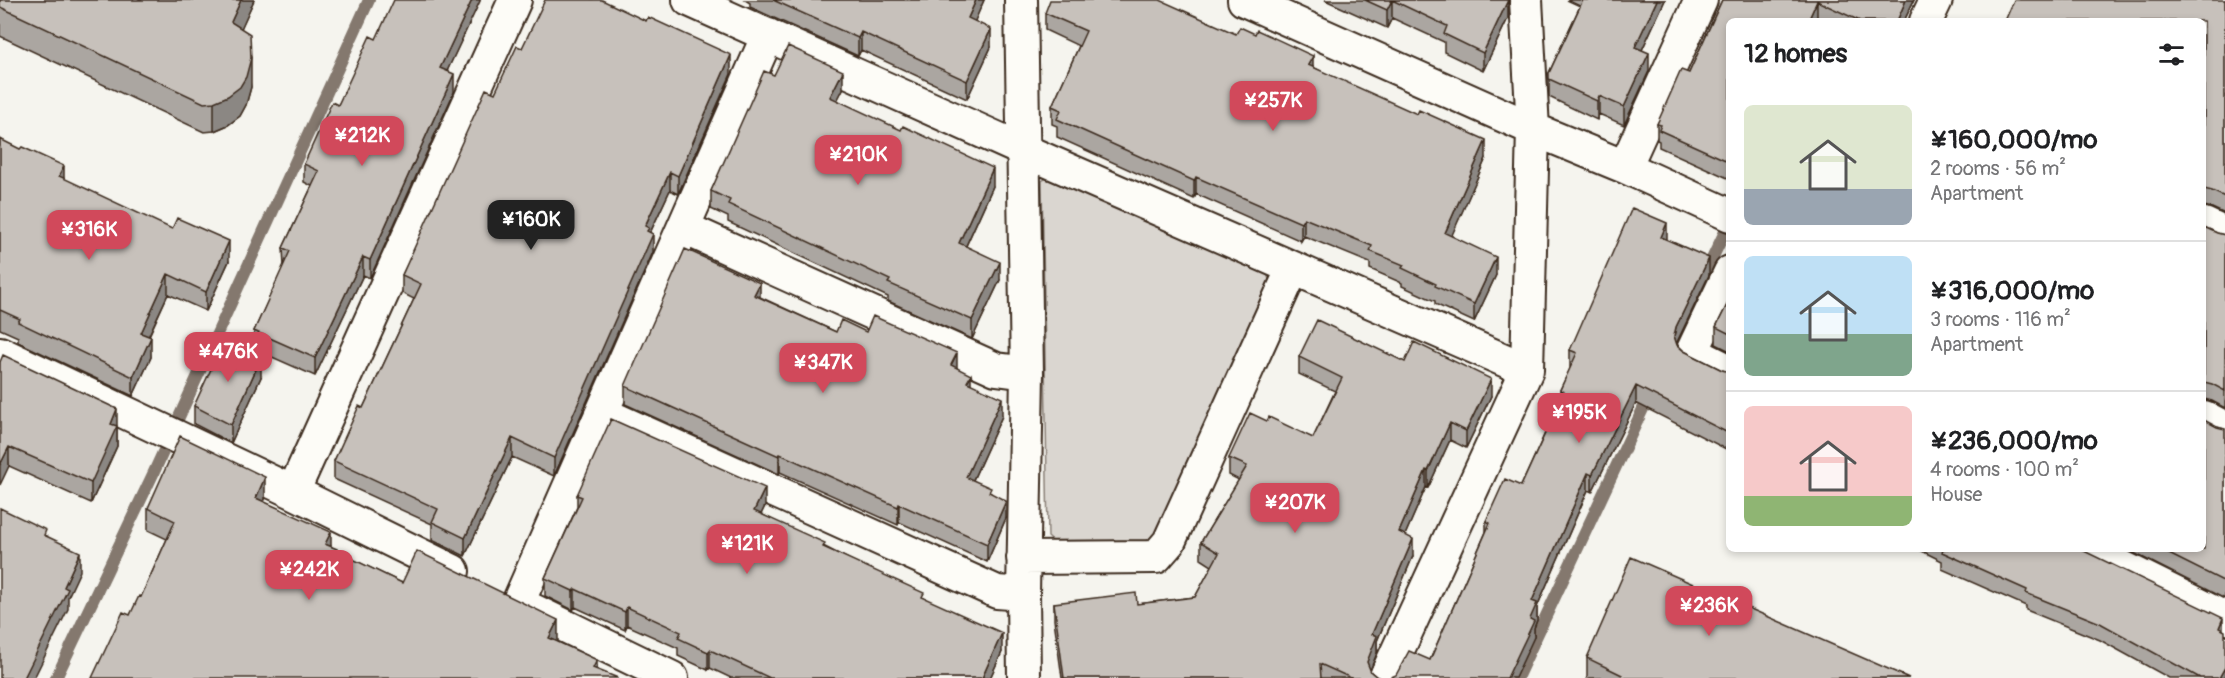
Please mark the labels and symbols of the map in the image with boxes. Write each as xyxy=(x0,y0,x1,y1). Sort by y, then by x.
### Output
pin: ¥257K xyxy=(1231,81,1315,132)
pin: ¥212K xyxy=(320,116,404,167)
pin: ¥210K xyxy=(816,135,900,186)
pin: ¥160K xyxy=(489,200,573,251)
pin: ¥316K xyxy=(47,210,131,261)
pin: ¥476K xyxy=(186,332,270,383)
pin: ¥347K xyxy=(781,343,865,394)
pin: ¥195K xyxy=(1537,393,1621,444)
pin: ¥207K xyxy=(1253,483,1337,534)
pin: ¥121K xyxy=(705,524,789,575)
pin: ¥242K xyxy=(267,550,351,601)
pin: ¥236K xyxy=(1667,586,1751,637)

